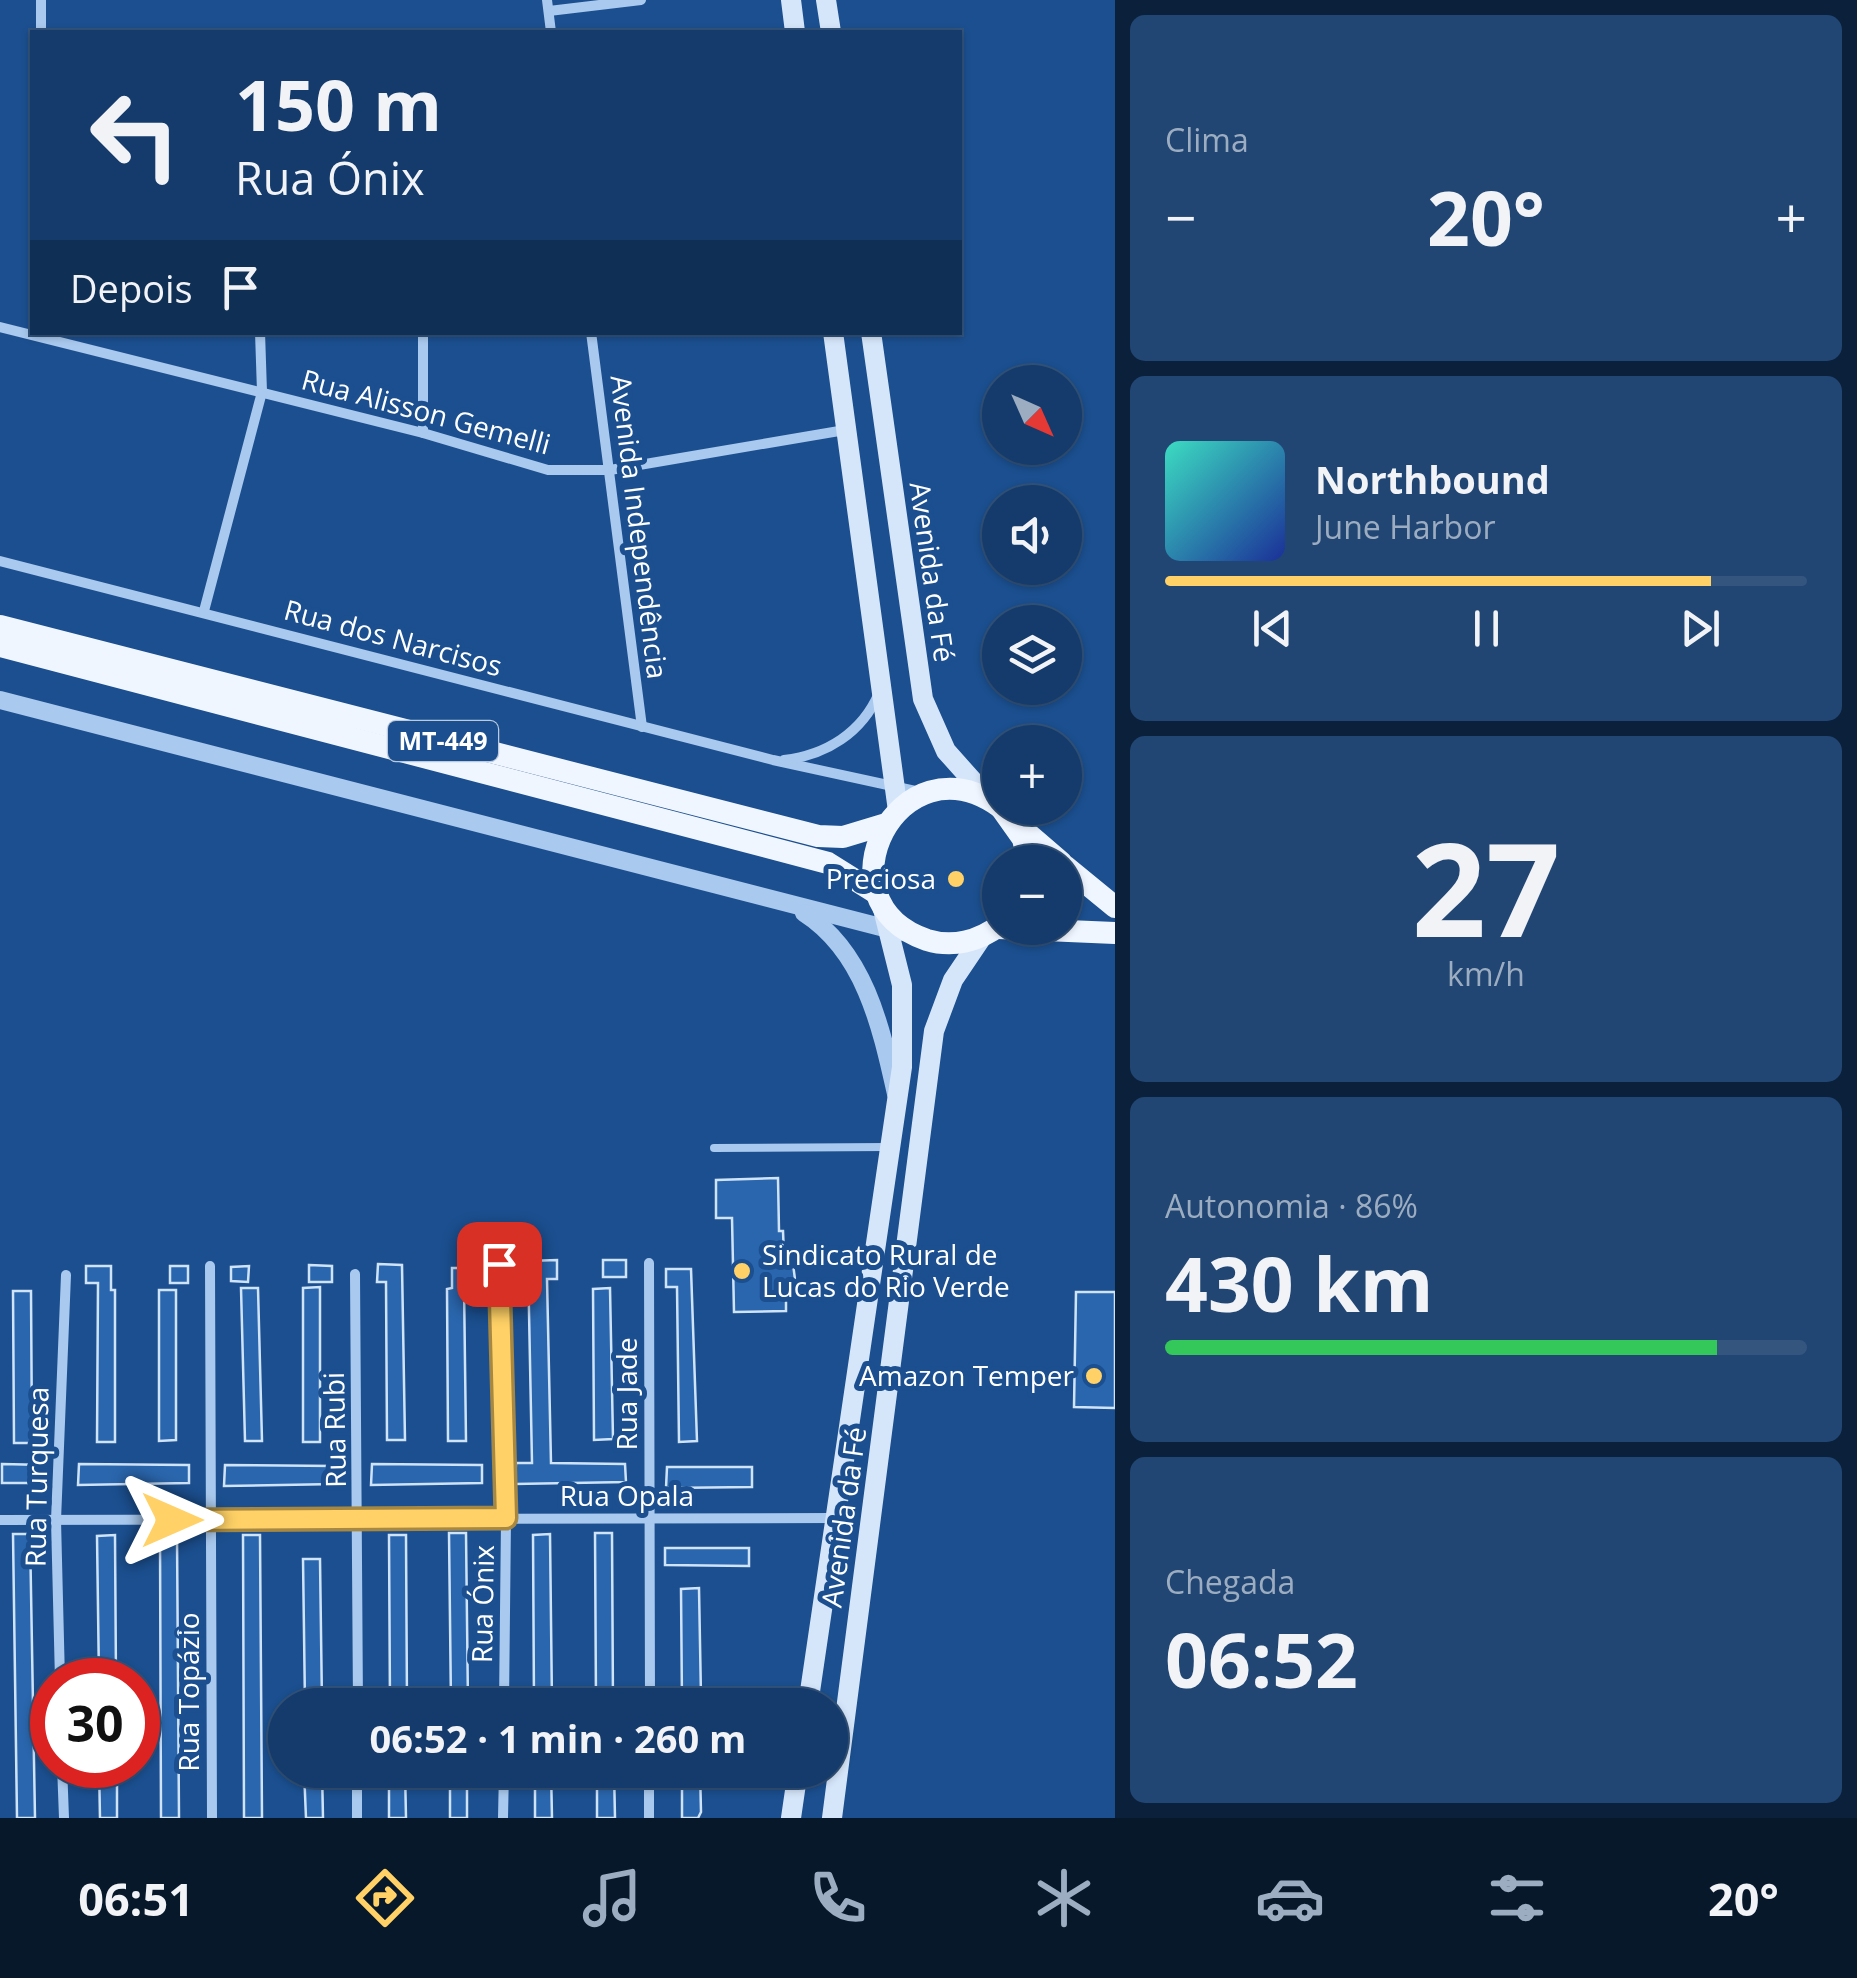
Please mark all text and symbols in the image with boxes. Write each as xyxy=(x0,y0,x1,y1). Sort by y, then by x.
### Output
text: 150 m xyxy=(235,56,442,152)
icon: left xyxy=(70,70,200,200)
text: Clima xyxy=(1165,118,1249,161)
text: Rua Ónix xyxy=(235,147,425,208)
text: 20° xyxy=(1427,166,1545,268)
text: − xyxy=(1165,179,1196,254)
text: + xyxy=(1776,179,1807,254)
icon: arrive xyxy=(213,260,268,315)
text: Depois xyxy=(70,262,193,314)
street label: Rua Alisson Gemelli xyxy=(298,360,555,463)
north arrow xyxy=(982,365,1082,465)
map controls xyxy=(982,365,1082,945)
street label: Avenida Independência xyxy=(603,373,677,681)
text: Northbound xyxy=(1315,453,1550,505)
street label: Avenida da Fé xyxy=(902,479,964,665)
button: sound xyxy=(982,485,1082,585)
text: June Harbor xyxy=(1315,505,1495,548)
street label: Rua dos Narcisos xyxy=(280,590,506,684)
icon: previous xyxy=(1245,601,1300,656)
icon: pause xyxy=(1459,601,1514,656)
icon: next xyxy=(1673,601,1728,656)
button: layers xyxy=(982,605,1082,705)
road number: MT-449 xyxy=(388,721,498,761)
button: + xyxy=(982,725,1082,825)
text: 27 xyxy=(1412,798,1560,975)
button: − xyxy=(982,845,1082,945)
place label: Preciosa xyxy=(826,859,936,897)
marker: Preciosa xyxy=(945,868,967,890)
text: km/h xyxy=(1447,952,1525,995)
text: Autonomia · 86% xyxy=(1165,1184,1418,1227)
pin xyxy=(457,1222,542,1307)
text: 430 km xyxy=(1165,1232,1433,1334)
place label: Sindicato Rural de Lucas do Rio Verde xyxy=(762,1235,1010,1305)
icon: arrive xyxy=(472,1237,527,1292)
marker: Sindicato Rural de Lucas do Rio Verde xyxy=(731,1260,753,1282)
street label: Rua Jade xyxy=(607,1337,645,1451)
place label: Amazon Temper xyxy=(859,1356,1075,1394)
marker: Amazon Temper xyxy=(1083,1365,1105,1387)
street label: Rua Rubi xyxy=(314,1372,354,1488)
street label: Rua Turquesa xyxy=(15,1387,57,1567)
street label: Avenida da Fé xyxy=(812,1424,874,1610)
position arrow xyxy=(120,1468,224,1572)
street label: Rua Opala xyxy=(560,1476,694,1514)
street label: Rua Ónix xyxy=(462,1544,502,1663)
text: Chegada xyxy=(1165,1560,1295,1603)
text: 06:52 xyxy=(1165,1608,1358,1710)
street label: Rua Topázio xyxy=(169,1612,207,1772)
speed limit sign: 30 xyxy=(30,1658,160,1788)
text: 06:52 · 1 min · 260 m xyxy=(370,1712,746,1764)
icon: directions xyxy=(350,1863,420,1933)
icon: music xyxy=(577,1863,647,1933)
icon: phone xyxy=(803,1863,873,1933)
icon: climate xyxy=(1029,1863,1099,1933)
icon: car xyxy=(1255,1863,1325,1933)
icon: filters xyxy=(1482,1863,1552,1933)
text: 06:51 xyxy=(78,1868,194,1929)
text: 20° xyxy=(1708,1868,1779,1929)

